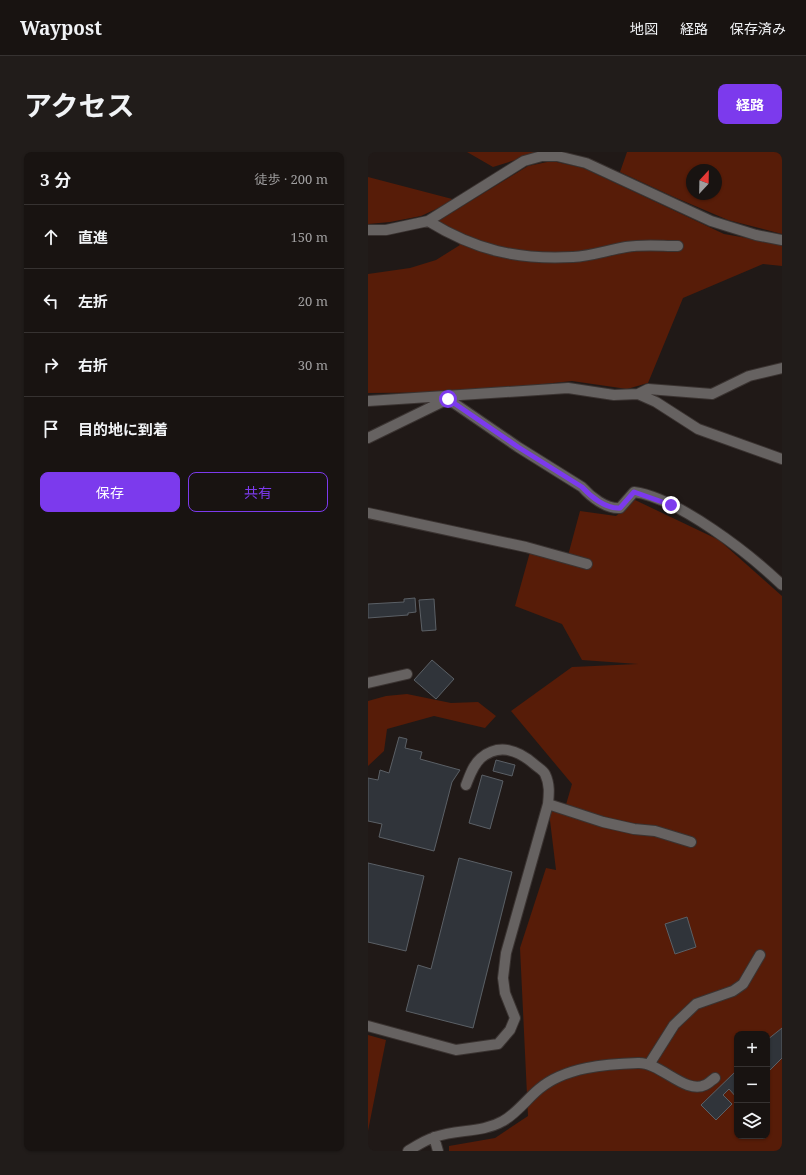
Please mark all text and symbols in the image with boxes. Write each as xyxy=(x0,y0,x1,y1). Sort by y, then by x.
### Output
text: Waypost xyxy=(20,15,102,41)
text: 地図 xyxy=(630,19,658,38)
text: 経路 xyxy=(680,19,708,38)
text: 保存済み xyxy=(730,19,786,38)
button: 経路 xyxy=(718,84,782,124)
text: アクセス xyxy=(24,86,135,124)
north arrow xyxy=(686,164,722,200)
text: 3 分 xyxy=(40,168,71,191)
text: 徒歩 · 200 m xyxy=(255,170,328,188)
icon: ahead xyxy=(40,226,62,248)
text: 直進 xyxy=(78,227,108,247)
text: 150 m xyxy=(291,228,328,246)
icon: left xyxy=(40,290,62,312)
text: 左折 xyxy=(78,291,108,311)
text: 20 m xyxy=(298,292,328,310)
icon: right xyxy=(40,354,62,376)
text: 右折 xyxy=(78,355,108,375)
text: 30 m xyxy=(298,356,328,374)
route start xyxy=(439,390,457,408)
icon: arrive xyxy=(40,418,62,440)
text: 目的地に到着 xyxy=(78,419,168,439)
button: 保存 xyxy=(40,472,180,512)
button: 共有 xyxy=(188,472,328,512)
route end xyxy=(662,496,680,514)
map controls xyxy=(734,1031,770,1139)
button: + xyxy=(734,1031,770,1067)
button: − xyxy=(734,1067,770,1103)
button: layers xyxy=(734,1103,770,1139)

